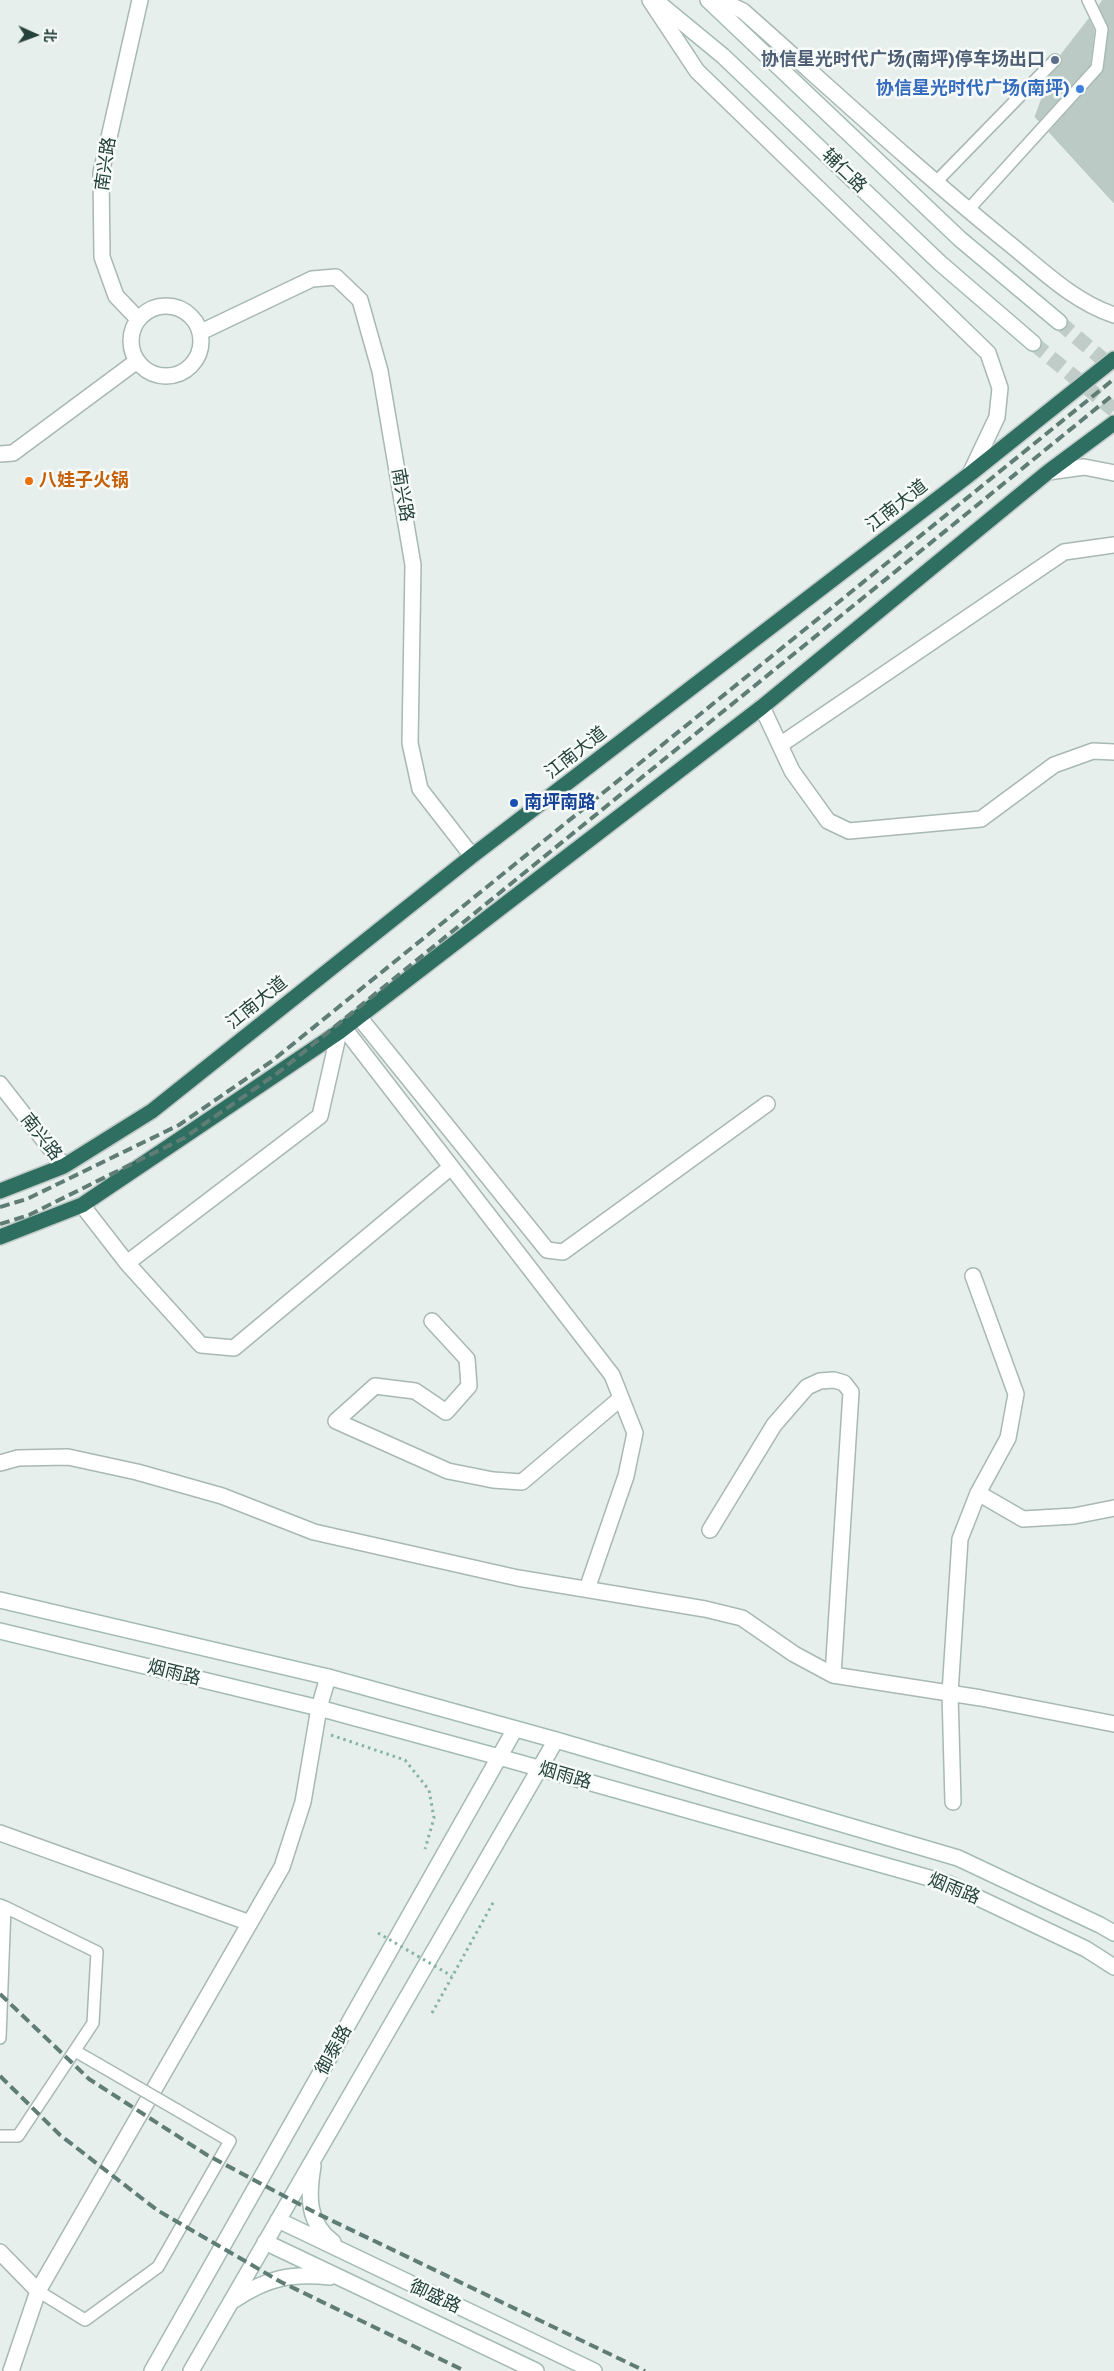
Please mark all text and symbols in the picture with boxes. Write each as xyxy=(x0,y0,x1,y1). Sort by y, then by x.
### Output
north arrow xyxy=(10,10,60,60)
text: 北 xyxy=(42,28,58,43)
place label: 协信星光时代广场(南坪)停车场出口 xyxy=(761,49,1045,71)
marker: 协信星光时代广场(南坪)停车场出口 xyxy=(1049,54,1061,66)
place label: 协信星光时代广场(南坪) xyxy=(876,78,1070,100)
marker: 协信星光时代广场(南坪) xyxy=(1074,83,1086,95)
street label: 南兴路 xyxy=(92,136,120,192)
street label: 辅仁路 xyxy=(817,144,871,198)
street label: 南兴路 xyxy=(387,467,417,523)
place label: 八娃子火锅 xyxy=(39,470,129,492)
marker: 八娃子火锅 xyxy=(23,475,35,487)
street label: 江南大道 xyxy=(862,475,932,537)
street label: 江南大道 xyxy=(541,722,611,784)
place label: 南坪南路 xyxy=(524,792,596,814)
marker: 南坪南路 xyxy=(508,797,520,809)
street label: 江南大道 xyxy=(222,972,292,1034)
street label: 南兴路 xyxy=(16,1109,66,1165)
street label: 烟雨路 xyxy=(145,1656,203,1690)
street label: 烟雨路 xyxy=(536,1758,594,1794)
street label: 烟雨路 xyxy=(925,1869,983,1909)
street label: 御泰路 xyxy=(311,2021,357,2079)
street label: 御盛路 xyxy=(406,2276,464,2318)

